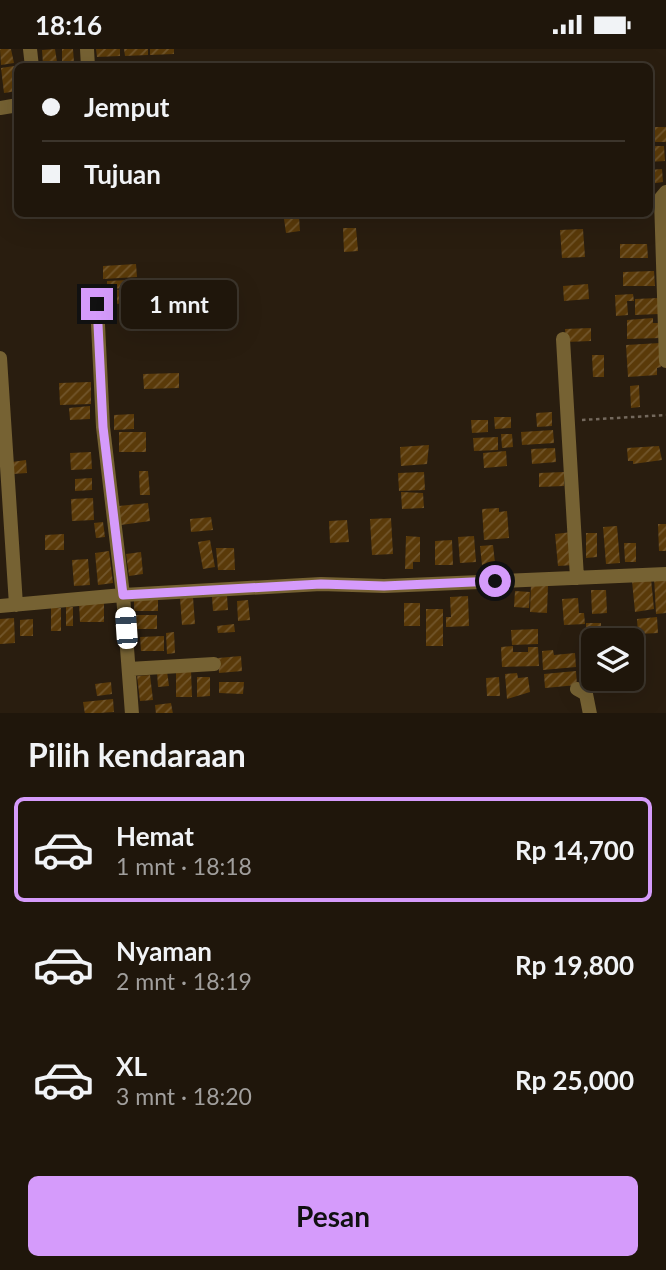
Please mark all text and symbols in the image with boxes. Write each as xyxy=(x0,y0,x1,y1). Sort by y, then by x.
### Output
text: 18:16 xyxy=(35,9,102,41)
text: Jemput xyxy=(84,91,170,123)
text: Tujuan xyxy=(84,158,161,190)
callout: 1 mnt xyxy=(122,279,237,329)
route end xyxy=(81,288,113,320)
text: 1 mnt xyxy=(149,290,209,318)
route start xyxy=(479,565,511,597)
car xyxy=(115,606,138,650)
map controls xyxy=(581,628,644,691)
button: layers xyxy=(581,628,644,691)
text: Pilih kendaraan xyxy=(28,735,246,774)
icon: car xyxy=(32,818,95,881)
text: Hemat xyxy=(116,820,194,852)
text: Rp 14,700 xyxy=(515,834,634,866)
text: 1 mnt · 18:18 xyxy=(116,852,252,880)
icon: car xyxy=(32,933,95,996)
text: Nyaman xyxy=(116,935,212,967)
text: Rp 19,800 xyxy=(515,949,634,981)
text: 2 mnt · 18:19 xyxy=(116,967,252,995)
icon: car xyxy=(32,1048,95,1111)
text: XL xyxy=(116,1050,147,1082)
text: Rp 25,000 xyxy=(515,1064,634,1096)
text: 3 mnt · 18:20 xyxy=(116,1082,252,1110)
button: Pesan xyxy=(28,1176,638,1256)

